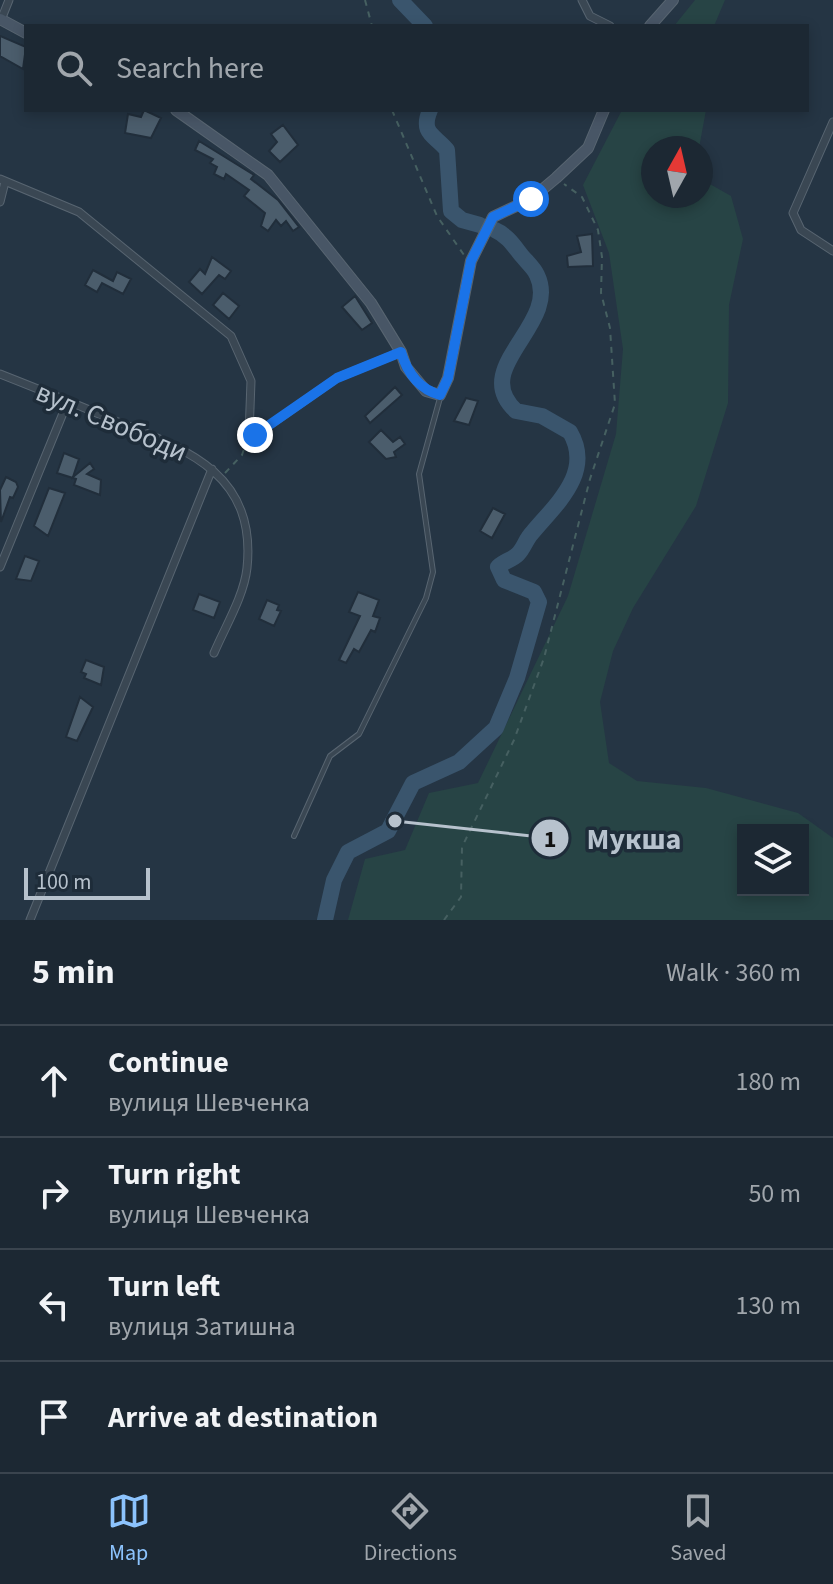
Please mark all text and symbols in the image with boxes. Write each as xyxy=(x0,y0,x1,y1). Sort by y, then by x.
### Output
search box xyxy=(24,24,809,112)
icon: search xyxy=(52,46,96,90)
text: Search here xyxy=(116,47,264,90)
north arrow xyxy=(641,136,713,208)
route start xyxy=(513,181,549,217)
street label: вул. Свободи xyxy=(30,372,194,472)
route end xyxy=(237,417,273,453)
callout: Мукша xyxy=(530,811,697,865)
text: Мукша xyxy=(587,818,681,861)
text: 1 xyxy=(544,822,556,857)
map controls xyxy=(737,824,809,896)
button: layers xyxy=(737,824,809,896)
scale bar xyxy=(24,864,150,900)
text: 100 m xyxy=(36,866,91,898)
text: 5 min xyxy=(32,948,115,997)
text: Walk · 360 m xyxy=(666,954,801,991)
text: Continue xyxy=(108,1041,229,1084)
icon: ahead xyxy=(32,1059,76,1103)
text: 180 m xyxy=(735,1063,801,1100)
text: вулиця Шевченка xyxy=(108,1084,310,1121)
text: Turn right xyxy=(108,1153,240,1196)
icon: right xyxy=(32,1171,76,1215)
text: 50 m xyxy=(748,1175,801,1212)
text: вулиця Шевченка xyxy=(108,1196,310,1233)
text: Turn left xyxy=(108,1265,220,1308)
icon: left xyxy=(32,1283,76,1327)
text: 130 m xyxy=(735,1287,801,1324)
text: вулиця Затишна xyxy=(108,1308,296,1345)
icon: arrive xyxy=(32,1395,76,1439)
text: Arrive at destination xyxy=(108,1396,378,1439)
tab: Map xyxy=(107,1489,151,1569)
tab: Directions xyxy=(364,1489,457,1569)
tab: Saved xyxy=(670,1489,726,1569)

